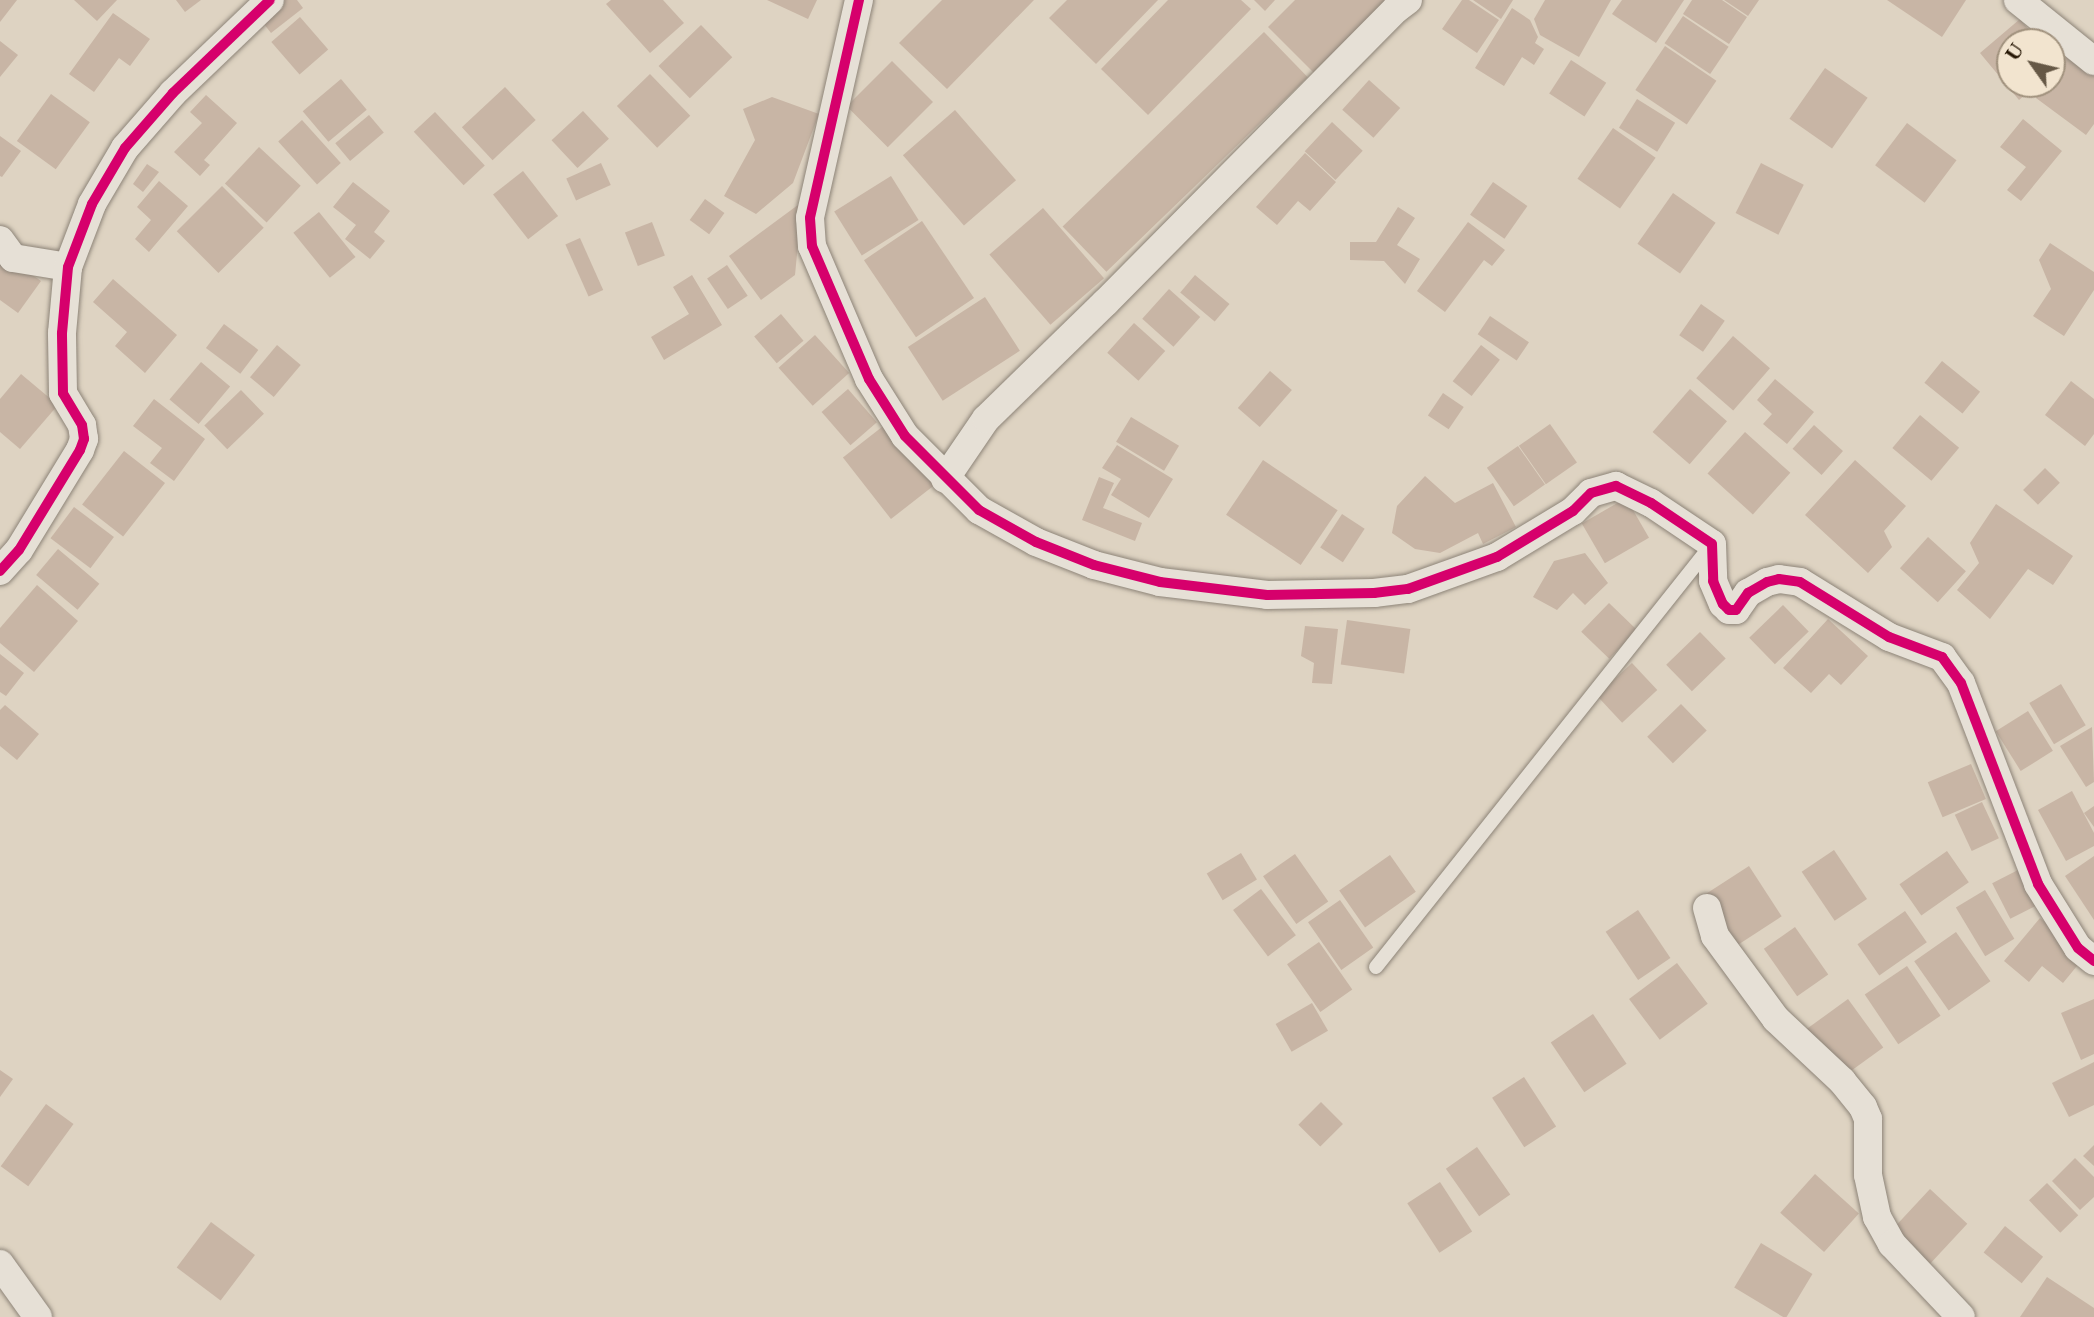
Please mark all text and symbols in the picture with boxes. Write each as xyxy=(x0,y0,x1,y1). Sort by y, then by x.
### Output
north arrow xyxy=(1996,28,2066,98)
text: U xyxy=(2001,39,2029,65)

